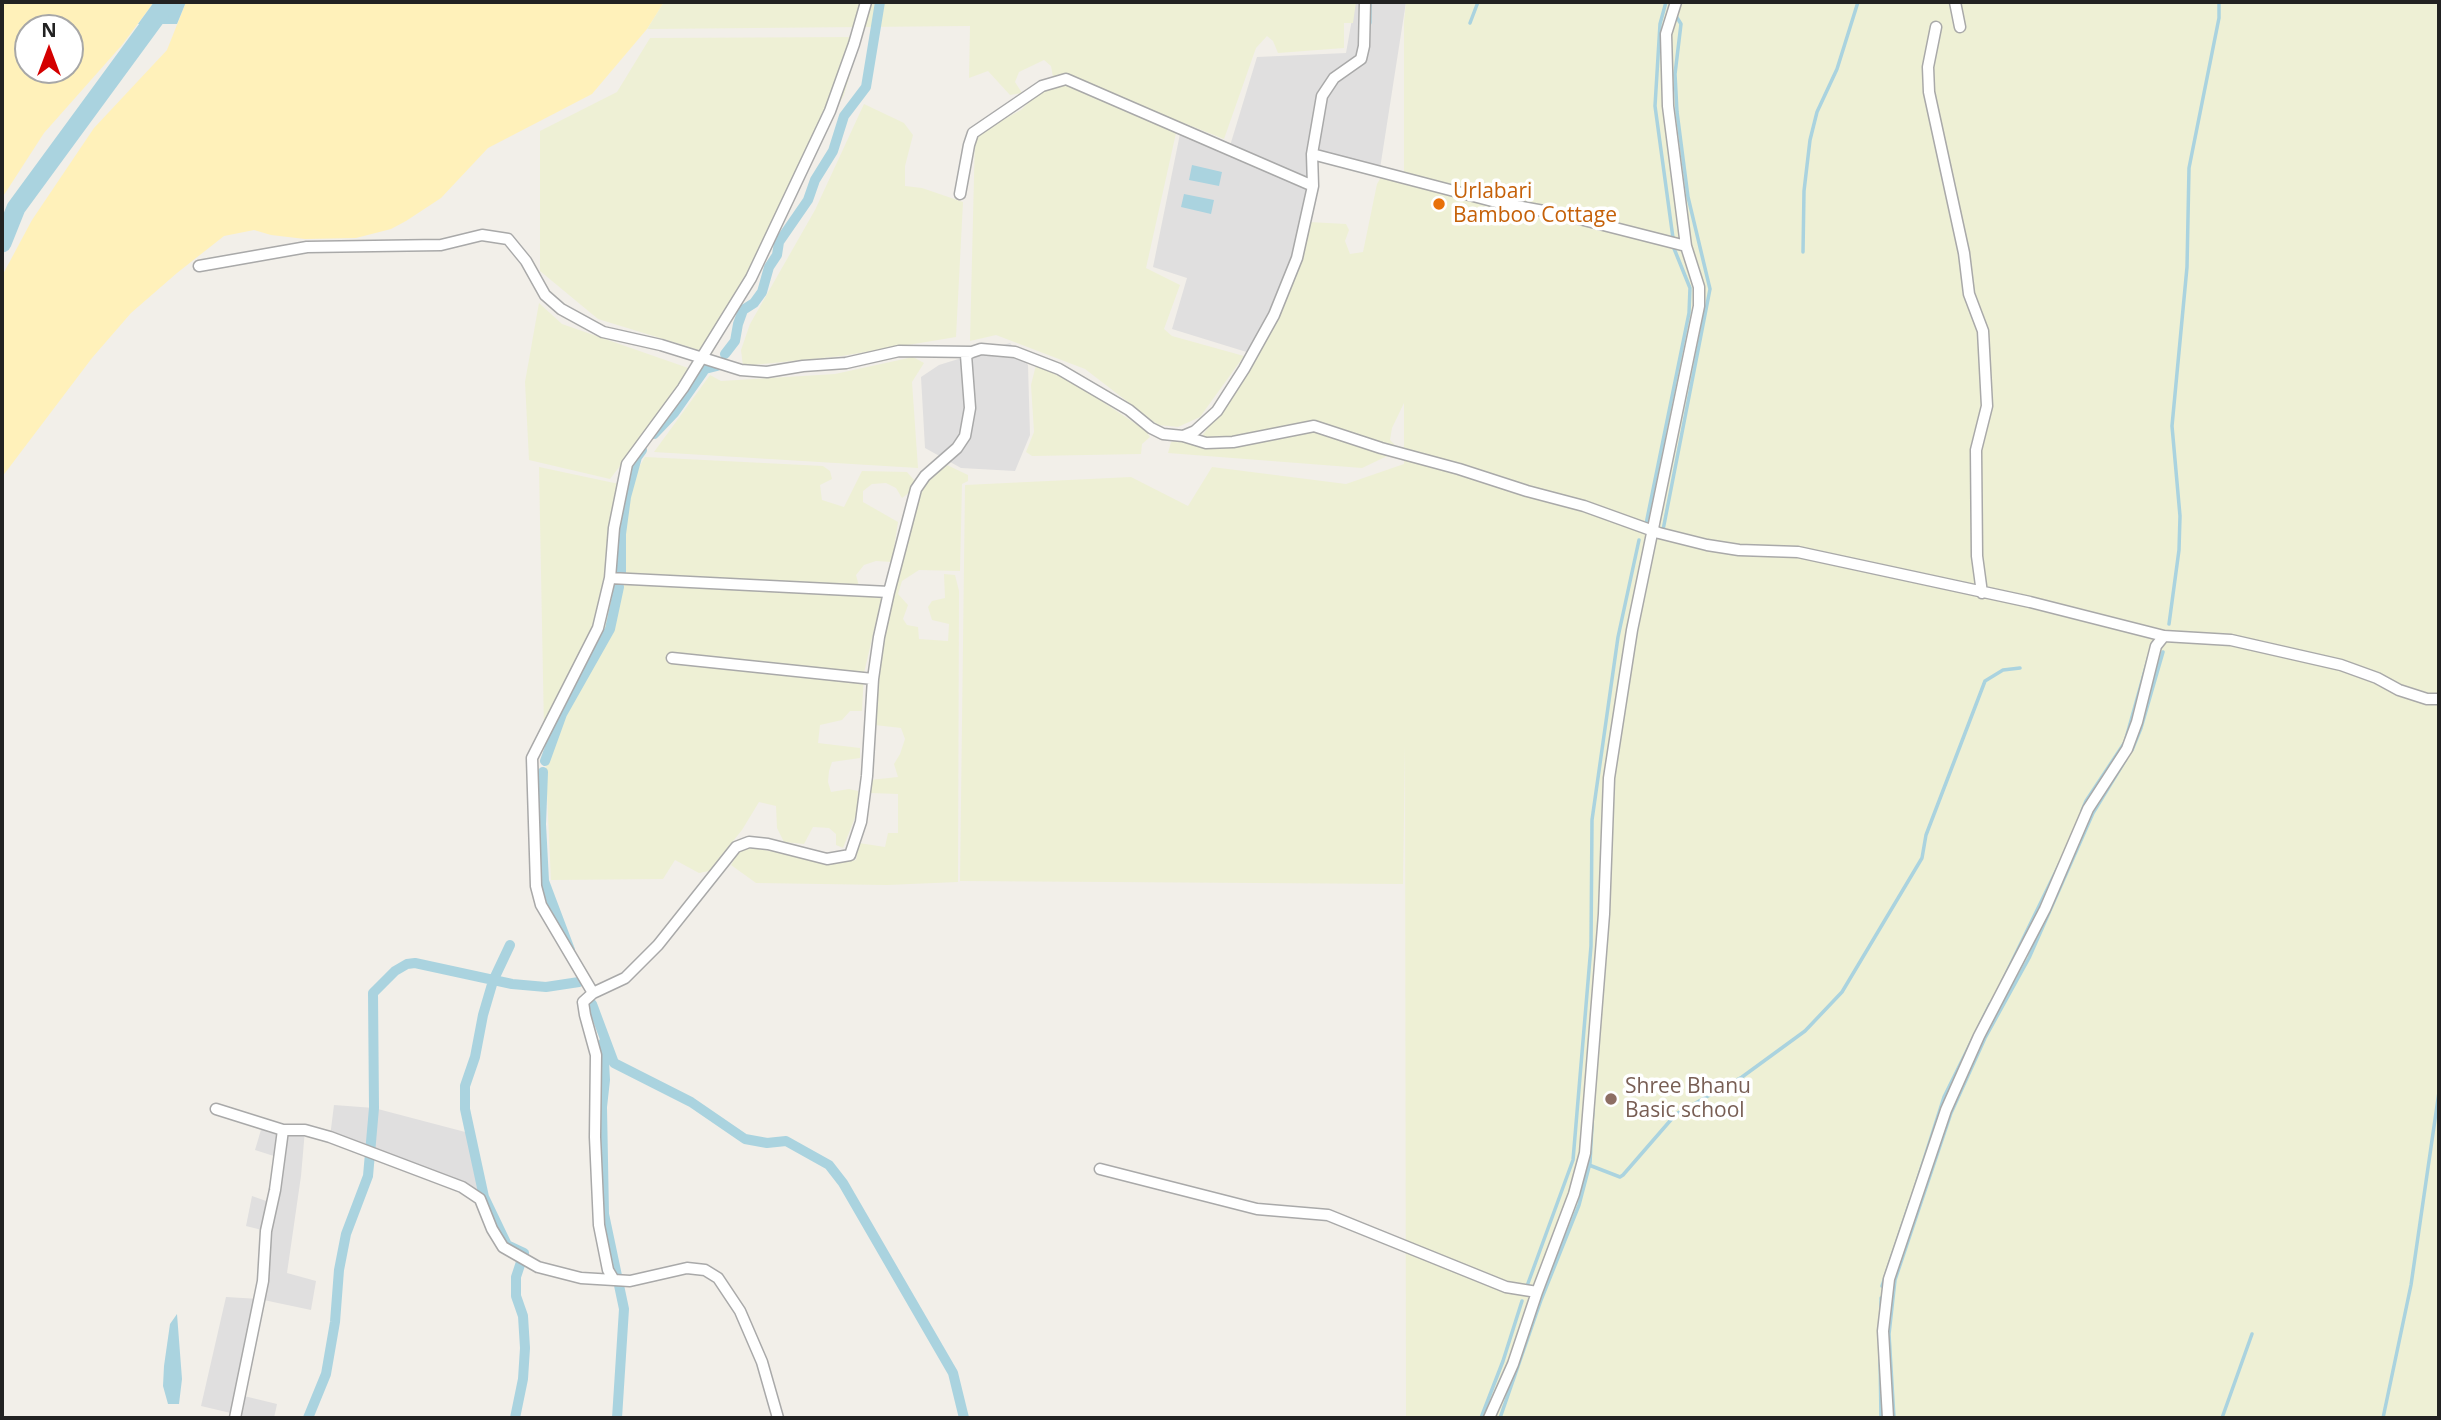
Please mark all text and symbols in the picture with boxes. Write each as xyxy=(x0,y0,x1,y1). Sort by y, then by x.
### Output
north arrow xyxy=(14,14,84,84)
text: N xyxy=(41,17,57,43)
place label: Urlabari Bamboo Cottage xyxy=(1453,179,1617,229)
marker: Urlabari Bamboo Cottage xyxy=(1431,196,1447,212)
place label: Shree Bhanu Basic school xyxy=(1625,1074,1751,1124)
marker: Shree Bhanu Basic school xyxy=(1603,1091,1619,1107)

